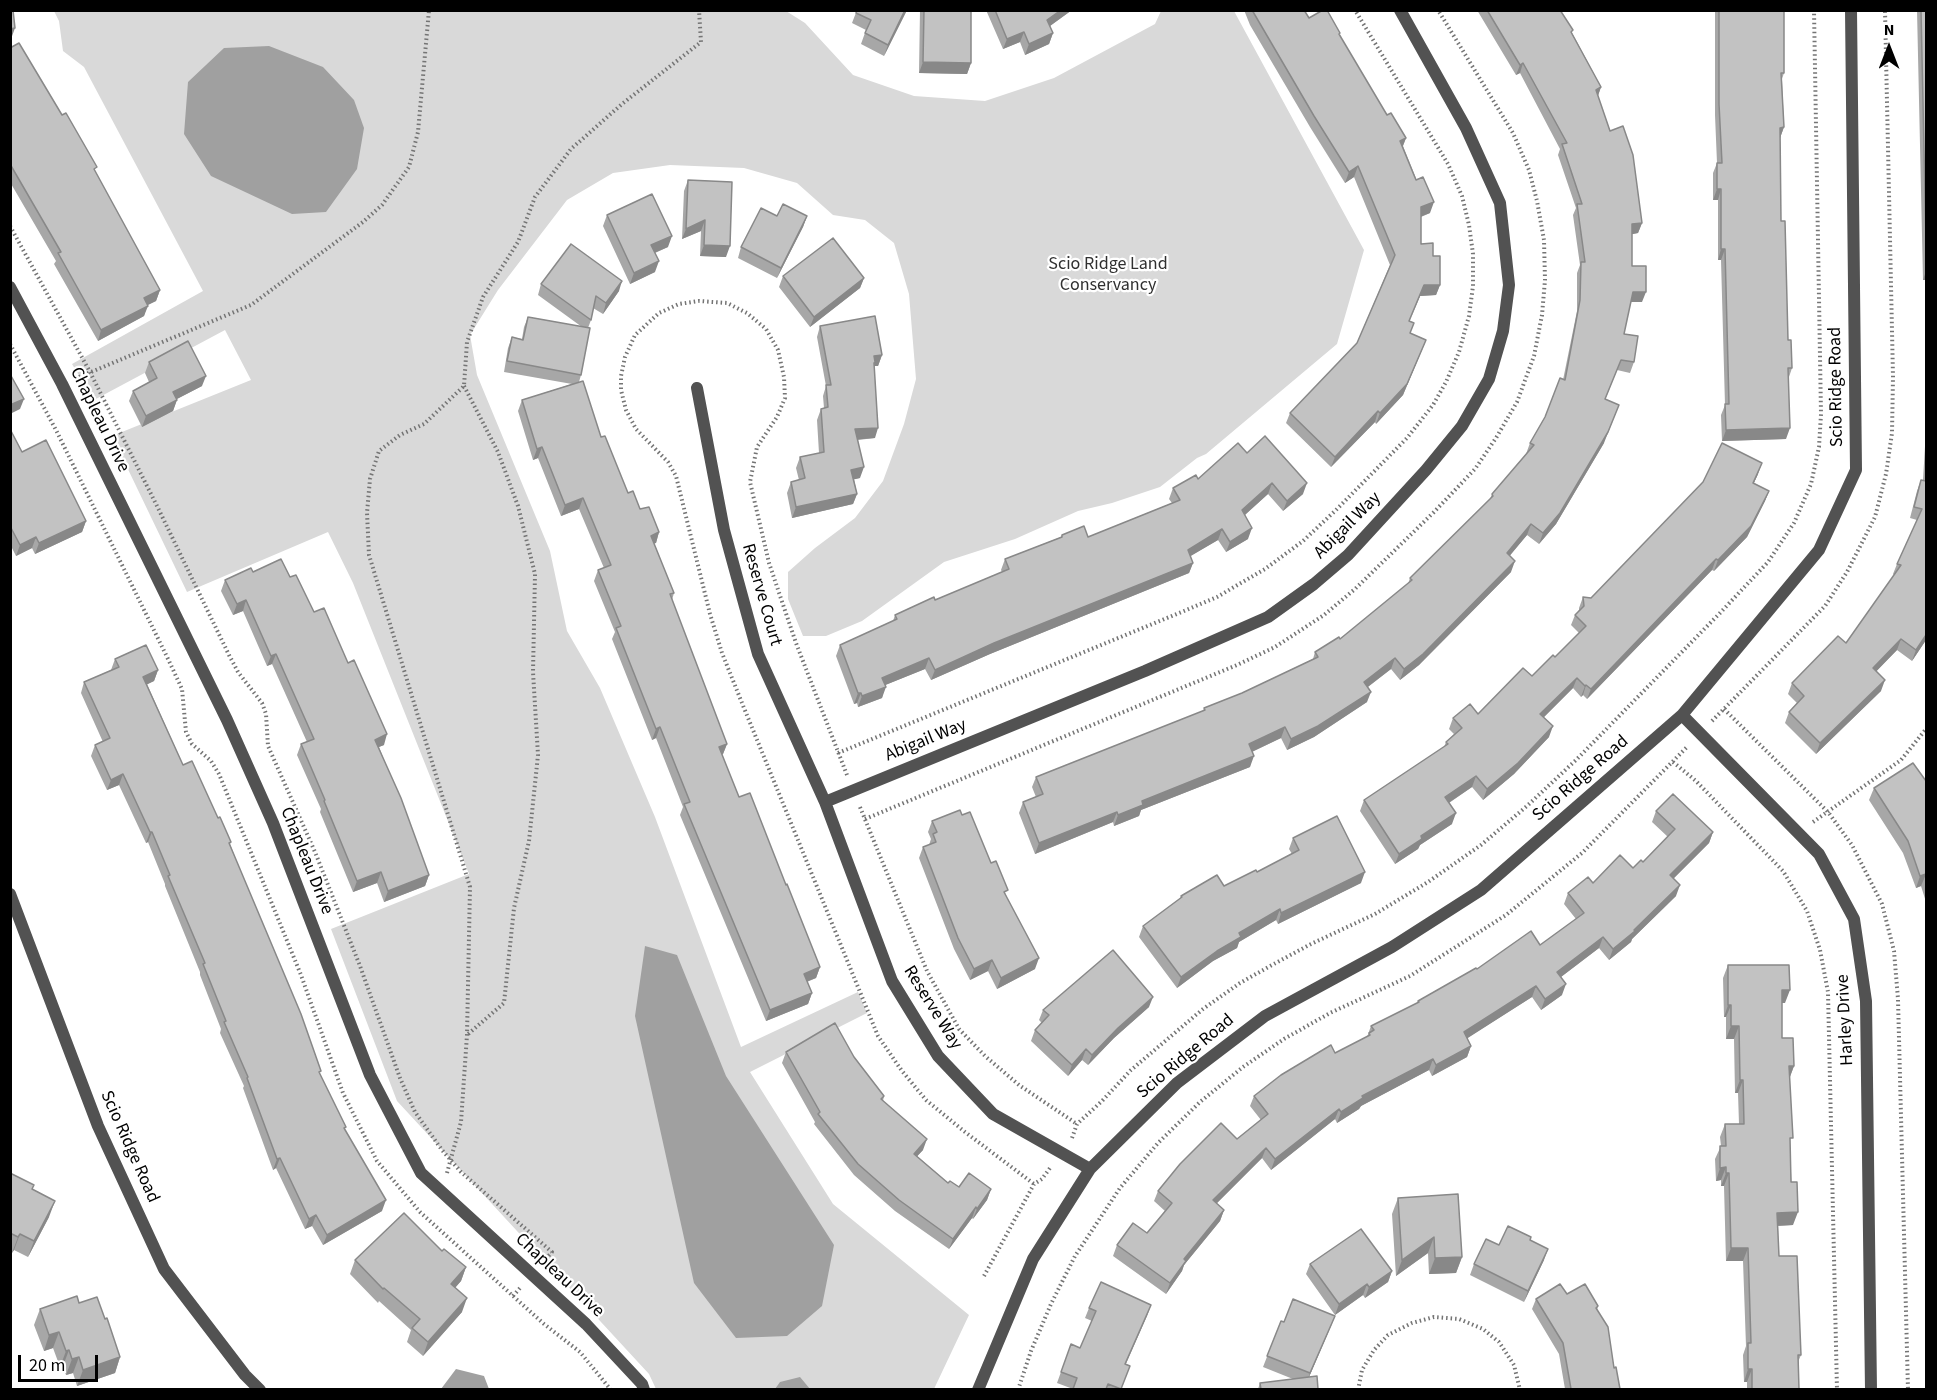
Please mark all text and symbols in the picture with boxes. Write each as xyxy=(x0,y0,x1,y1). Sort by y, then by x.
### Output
north arrow xyxy=(1859,18,1919,78)
text: N xyxy=(1884,19,1894,41)
park label: Scio Ridge Land Conservancy xyxy=(1048,254,1168,296)
street label: Scio Ridge Road xyxy=(1825,327,1849,447)
street label: Chapleau Drive xyxy=(64,364,134,476)
street label: Abigail Way xyxy=(1310,488,1386,564)
street label: Reserve Court xyxy=(736,541,786,649)
street label: Abigail Way xyxy=(882,715,970,767)
street label: Scio Ridge Road xyxy=(1529,731,1633,827)
street label: Chapleau Drive xyxy=(275,804,337,918)
street label: Reserve Way xyxy=(898,962,966,1054)
street label: Harley Drive xyxy=(1833,974,1859,1066)
street label: Scio Ridge Road xyxy=(1133,1010,1239,1104)
street label: Scio Ridge Road xyxy=(95,1088,163,1206)
street label: Chapleau Drive xyxy=(510,1229,608,1323)
scale bar xyxy=(21,1343,100,1381)
text: 20 m xyxy=(29,1353,65,1378)

